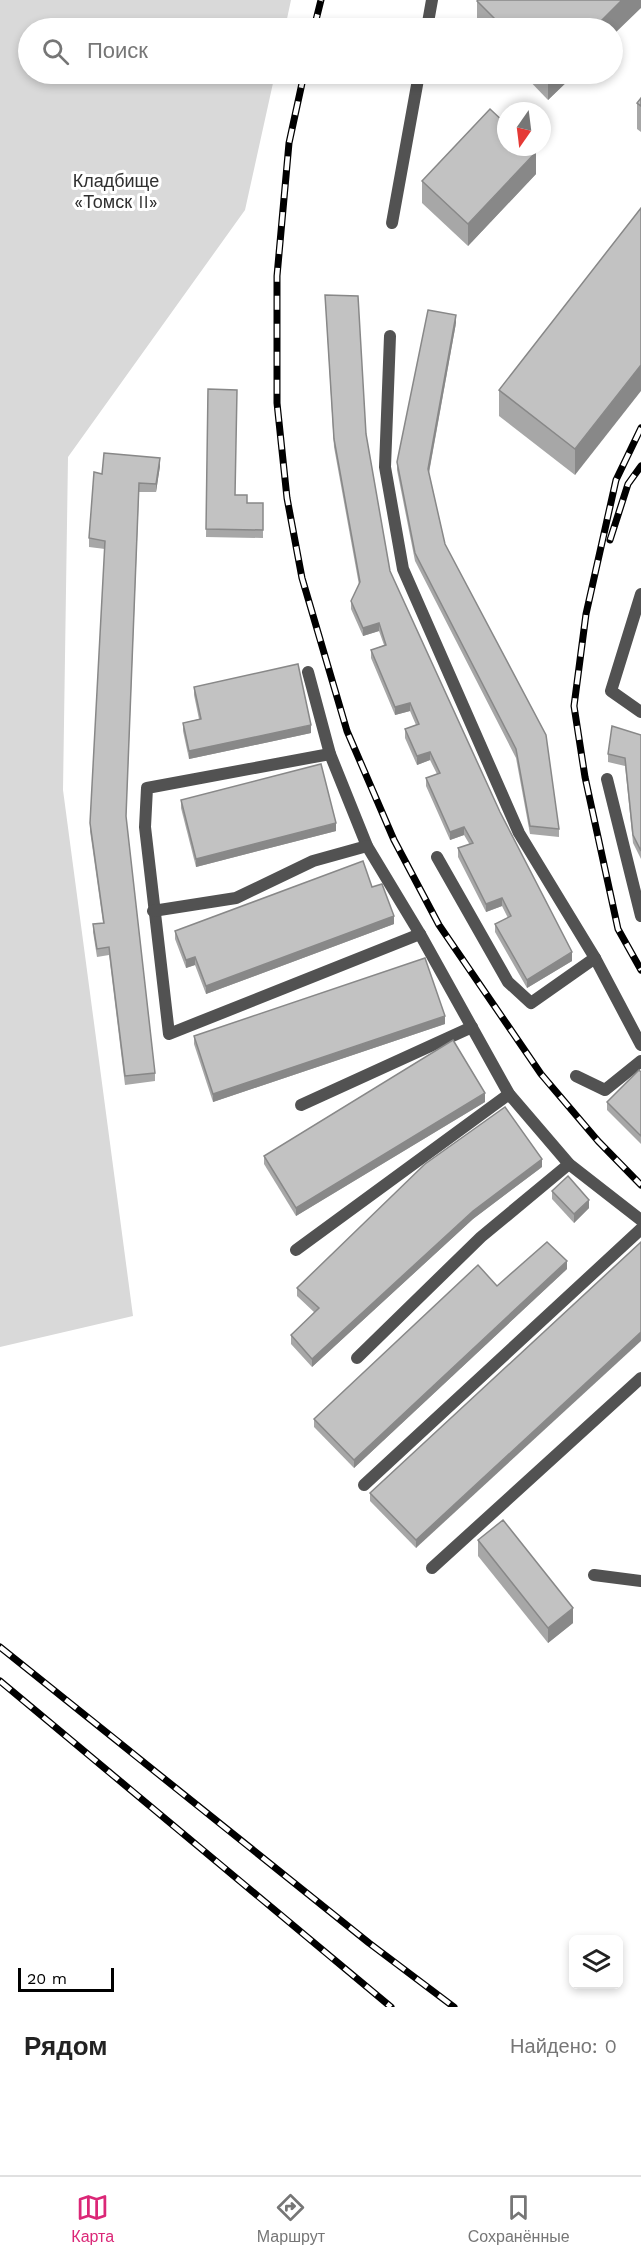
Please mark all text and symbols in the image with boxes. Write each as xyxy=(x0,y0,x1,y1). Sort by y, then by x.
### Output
search box xyxy=(18,18,623,84)
icon: search xyxy=(39,35,72,68)
text: Поиск xyxy=(87,38,148,63)
north arrow xyxy=(497,102,551,156)
park label: Кладбище «Томск II» xyxy=(73,170,159,212)
map controls xyxy=(569,1935,623,1989)
button: layers xyxy=(569,1935,623,1989)
scale bar xyxy=(18,1965,114,1992)
text: 20 m xyxy=(27,1969,67,1988)
text: Рядом xyxy=(24,2031,107,2061)
text: Найдено: 0 xyxy=(510,2034,617,2058)
tab: Карта xyxy=(71,2191,114,2246)
tab: Маршрут xyxy=(257,2191,325,2246)
tab: Сохранённые xyxy=(468,2191,570,2246)

